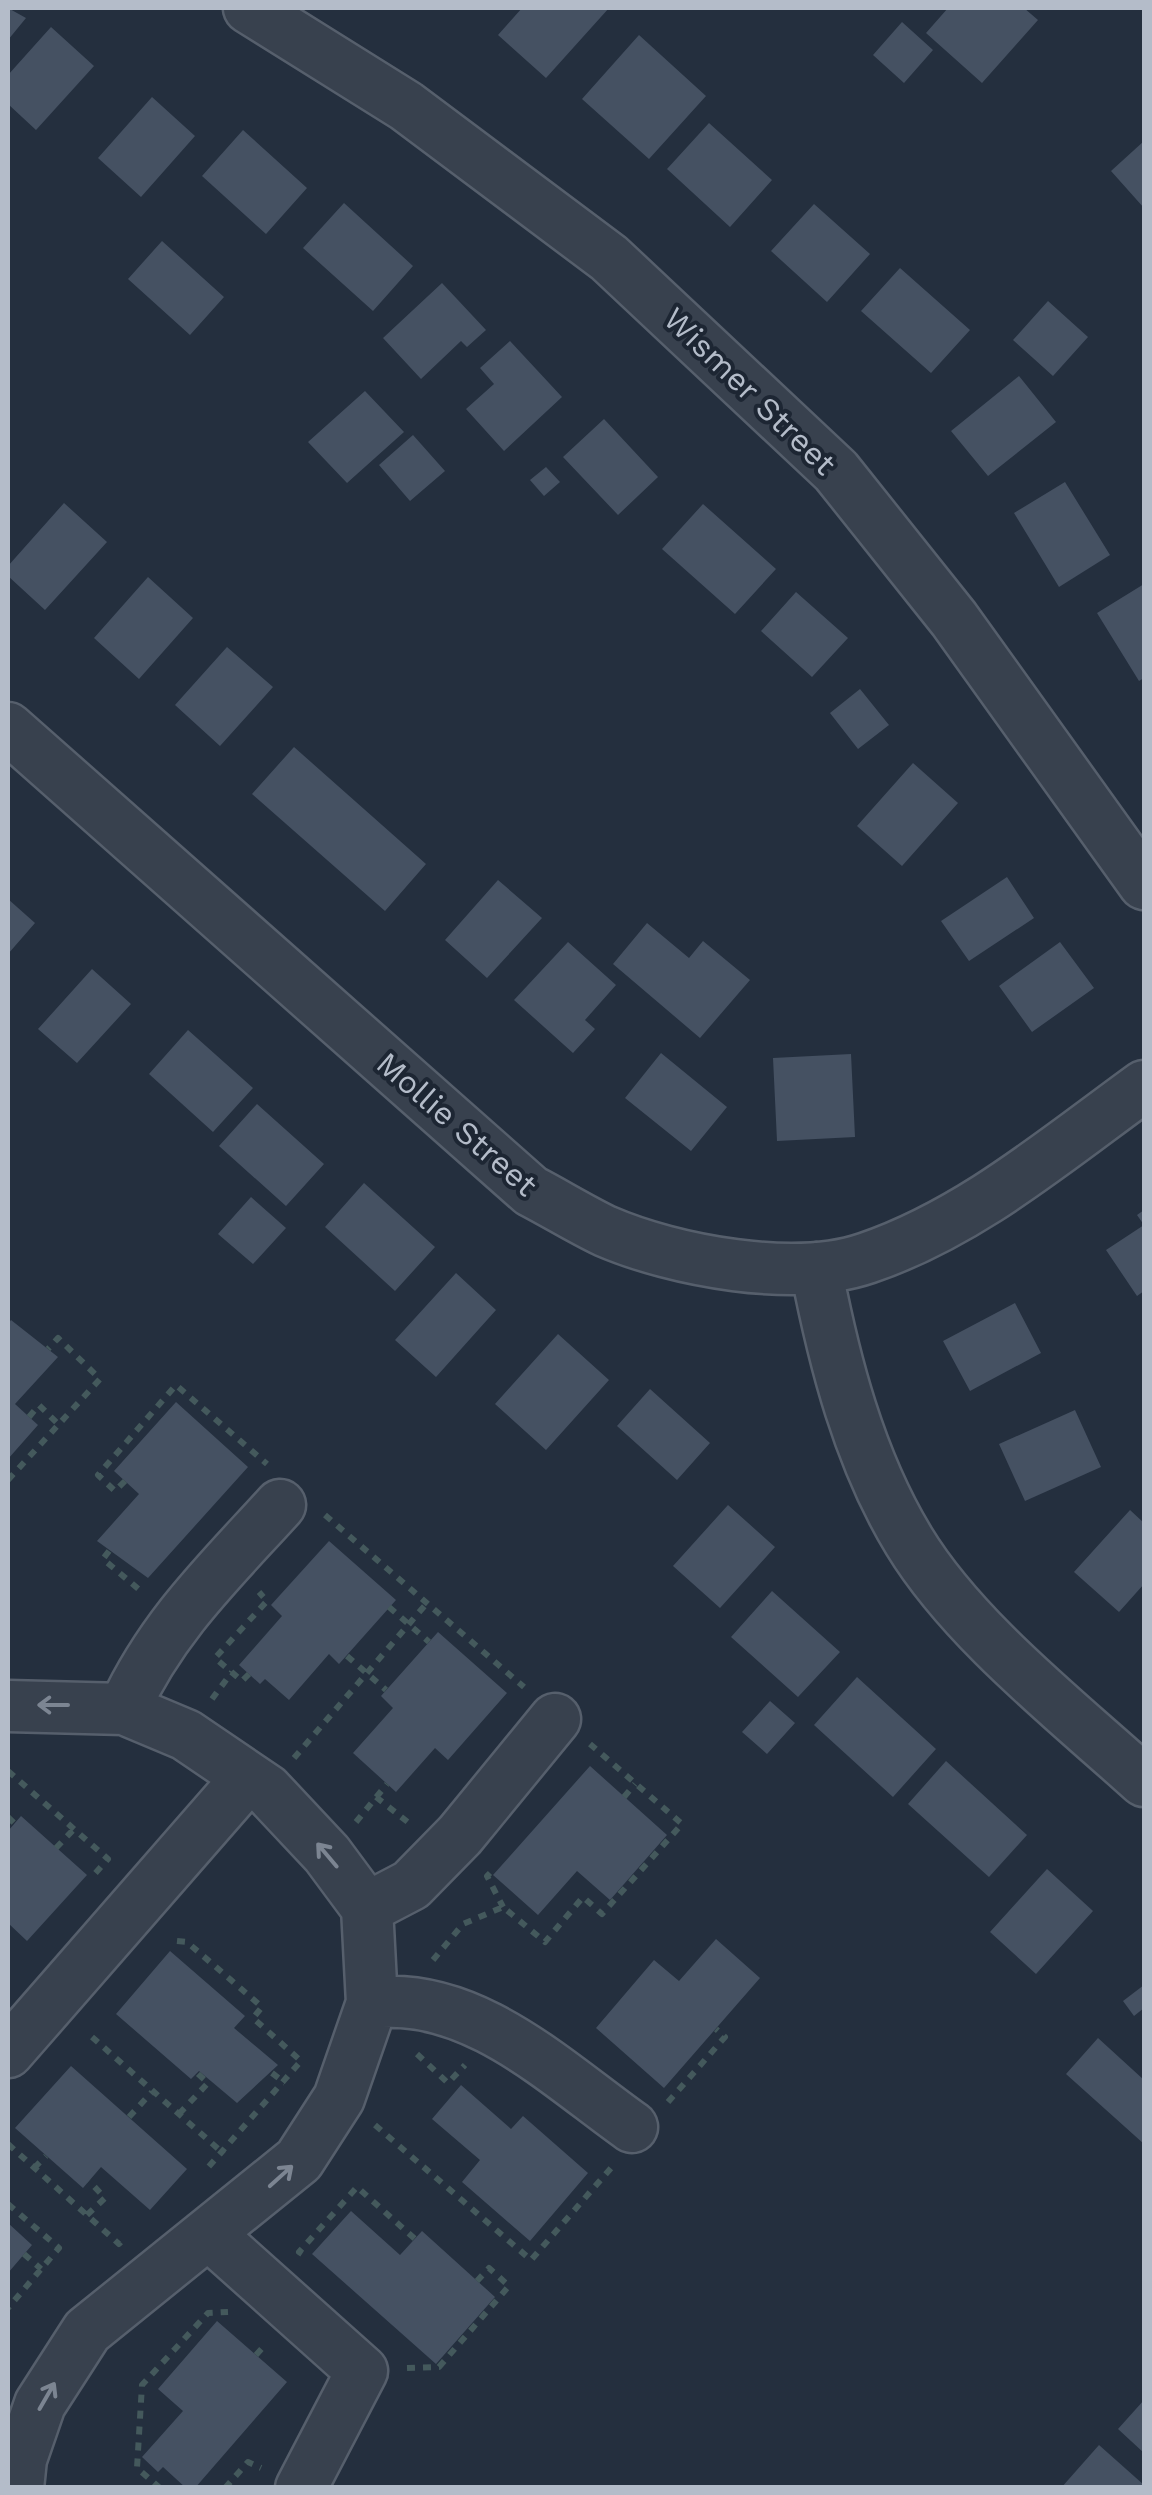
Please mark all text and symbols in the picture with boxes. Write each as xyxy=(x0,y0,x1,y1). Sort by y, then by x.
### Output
street label: Wismer Street xyxy=(656,299,844,483)
street label: Mollie Street xyxy=(369,1044,545,1204)
one-way arrow xyxy=(38,1696,70,1714)
one-way arrow xyxy=(316,1843,338,1869)
one-way arrow xyxy=(268,2165,293,2188)
one-way arrow xyxy=(37,2381,57,2411)

